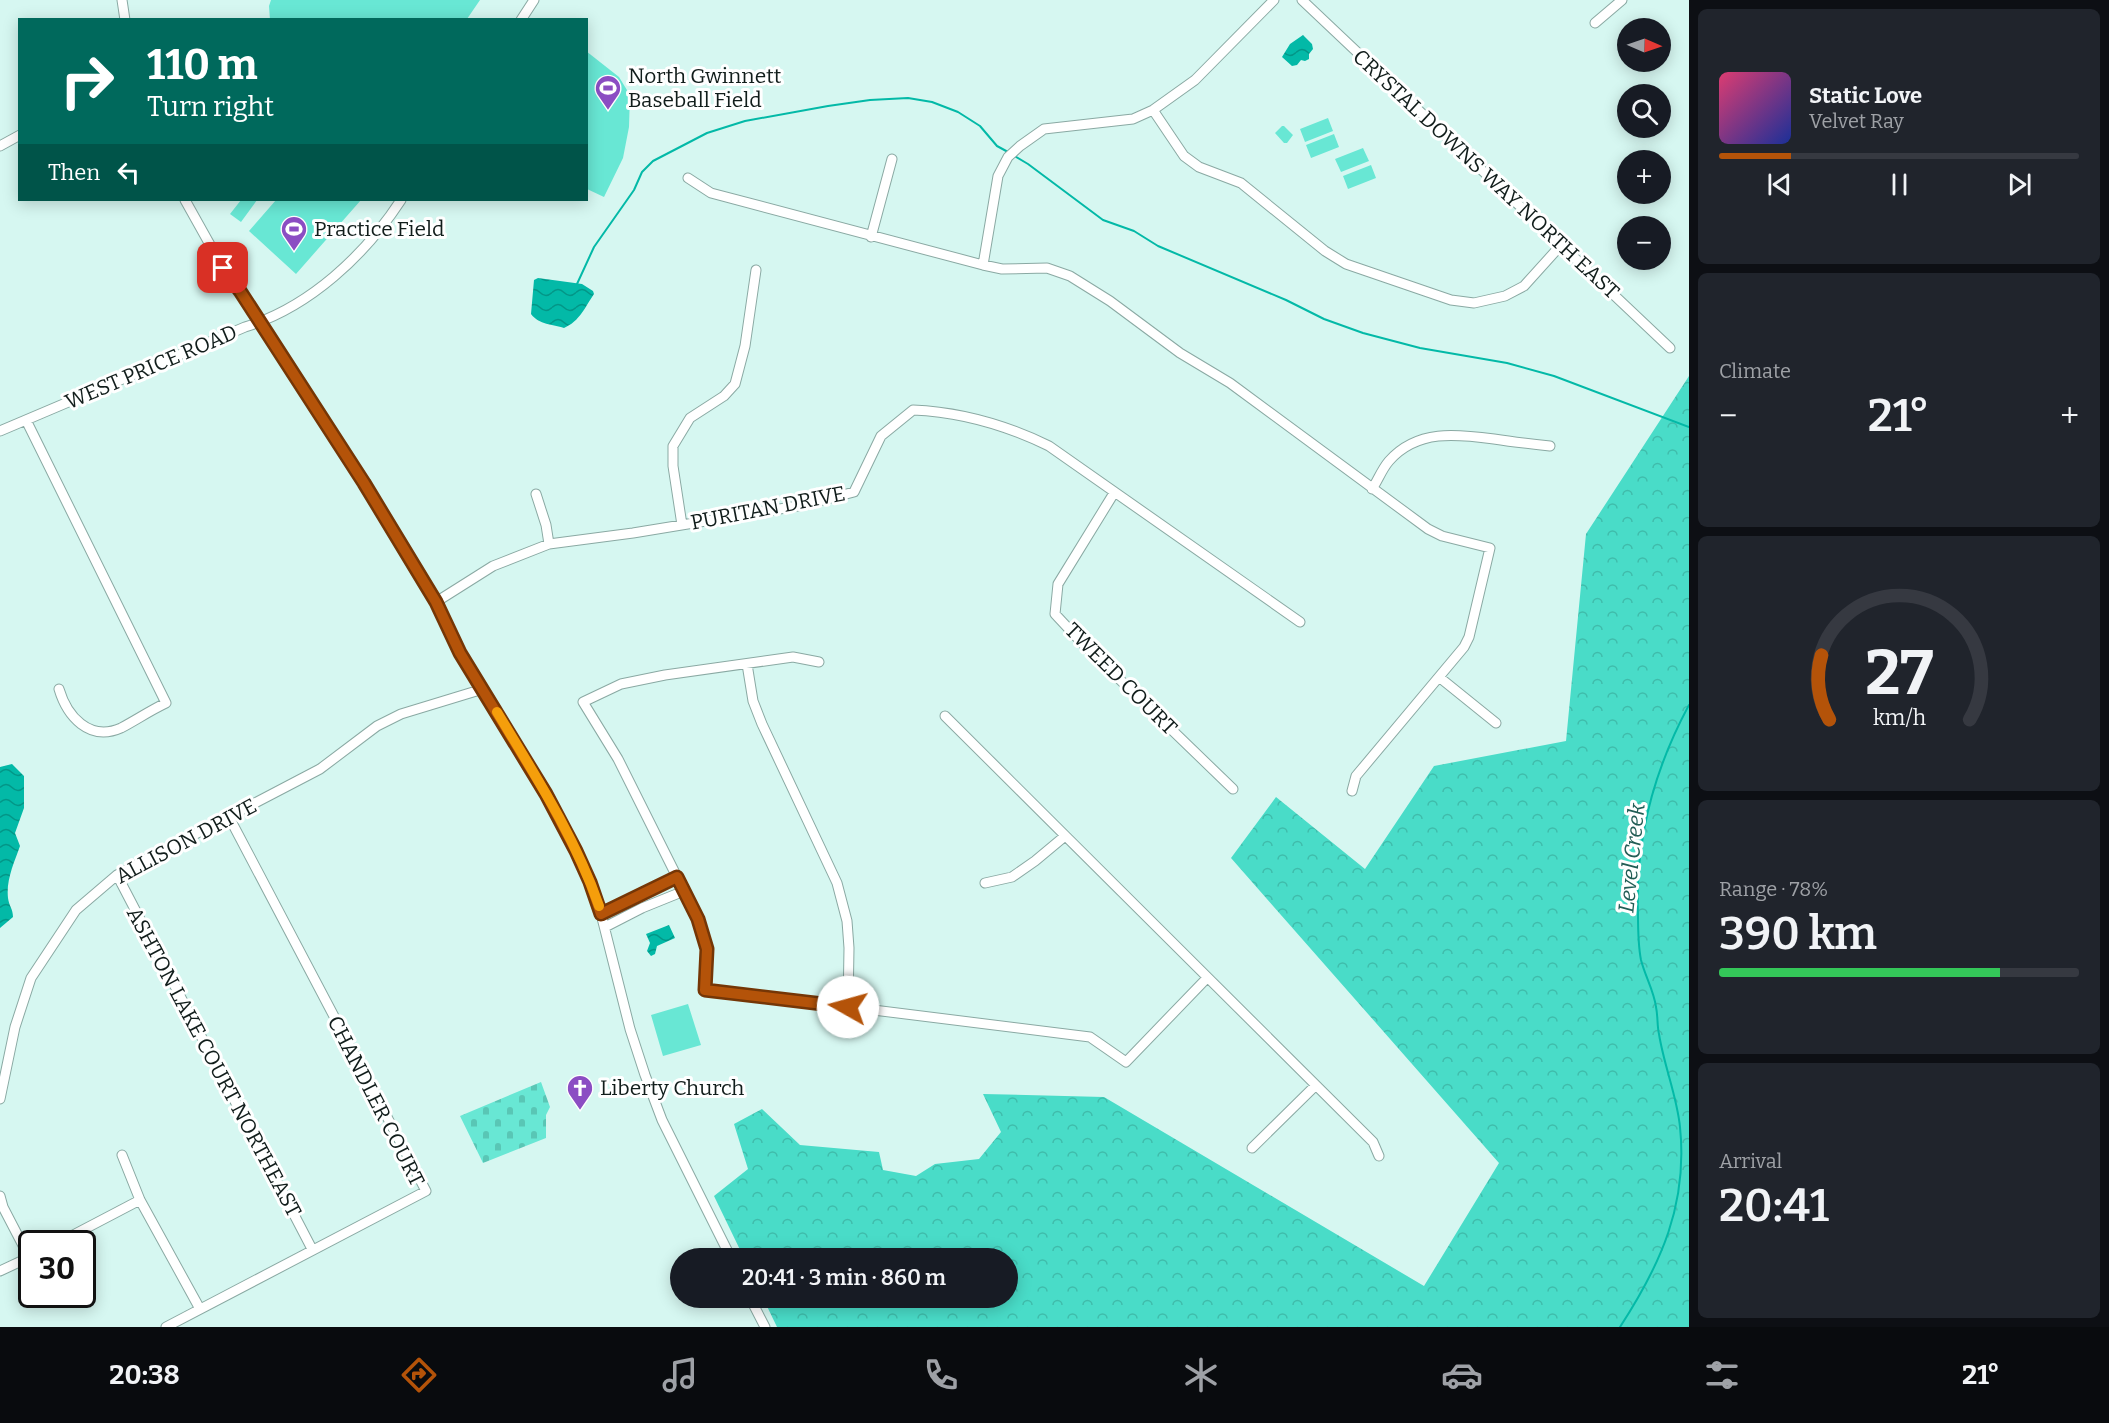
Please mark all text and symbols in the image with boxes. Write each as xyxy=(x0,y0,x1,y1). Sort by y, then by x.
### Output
north arrow xyxy=(1617,18,1671,72)
map controls xyxy=(1617,18,1671,270)
text: 110 m xyxy=(147,40,258,90)
icon: right xyxy=(48,42,126,120)
street label: CRYSTAL DOWNS WAY NORTH EAST xyxy=(1347,43,1625,305)
place label: North Gwinnett Baseball Field xyxy=(628,63,782,113)
sports icon: North Gwinnett Baseball Field xyxy=(593,73,623,111)
text: Static Love xyxy=(1809,82,1922,109)
button: search xyxy=(1617,84,1671,138)
text: Turn right xyxy=(147,91,274,123)
text: Velvet Ray xyxy=(1809,109,1904,133)
button: + xyxy=(1617,150,1671,204)
icon: left xyxy=(112,156,145,189)
text: Then xyxy=(48,159,100,186)
icon: previous xyxy=(1763,168,1796,201)
icon: pause xyxy=(1883,168,1916,201)
icon: next xyxy=(2003,168,2036,201)
sports icon: Practice Field xyxy=(279,214,309,252)
place label: Practice Field xyxy=(314,216,445,242)
button: − xyxy=(1617,216,1671,270)
pin xyxy=(197,242,248,293)
icon: arrive xyxy=(206,251,239,284)
street label: WEST PRICE ROAD xyxy=(61,319,241,415)
text: Climate xyxy=(1719,359,1791,383)
text: 21° xyxy=(1868,389,1930,443)
text: − xyxy=(1719,396,1737,436)
text: + xyxy=(2060,396,2079,436)
street label: PURITAN DRIVE xyxy=(688,480,848,536)
street label: TWEED COURT xyxy=(1059,617,1183,741)
text: 27 xyxy=(1865,637,1933,712)
text: km/h xyxy=(1872,706,1926,732)
street label: ALLISON DRIVE xyxy=(111,793,261,889)
water label: Level Creek xyxy=(1612,801,1651,914)
text: Range · 78% xyxy=(1719,877,1828,901)
street label: ASHTON LAKE COURT NORTHEAST xyxy=(121,903,307,1221)
text: 390 km xyxy=(1719,907,1877,961)
position arrow xyxy=(816,975,880,1039)
street label: CHANDLER COURT xyxy=(322,1011,430,1191)
church icon: Liberty Church xyxy=(565,1073,595,1111)
place label: Liberty Church xyxy=(600,1075,744,1101)
text: Arrival xyxy=(1719,1149,1782,1173)
text: 20:41 xyxy=(1719,1179,1829,1233)
speed limit sign: 30 xyxy=(18,1230,96,1308)
text: 20:41 · 3 min · 860 m xyxy=(742,1264,946,1291)
icon: directions xyxy=(398,1354,440,1396)
icon: music xyxy=(659,1354,701,1396)
icon: phone xyxy=(920,1354,962,1396)
icon: climate xyxy=(1180,1354,1222,1396)
icon: car xyxy=(1441,1354,1483,1396)
icon: filters xyxy=(1701,1354,1743,1396)
text: 20:38 xyxy=(109,1359,180,1391)
text: 21° xyxy=(1962,1359,2000,1391)

